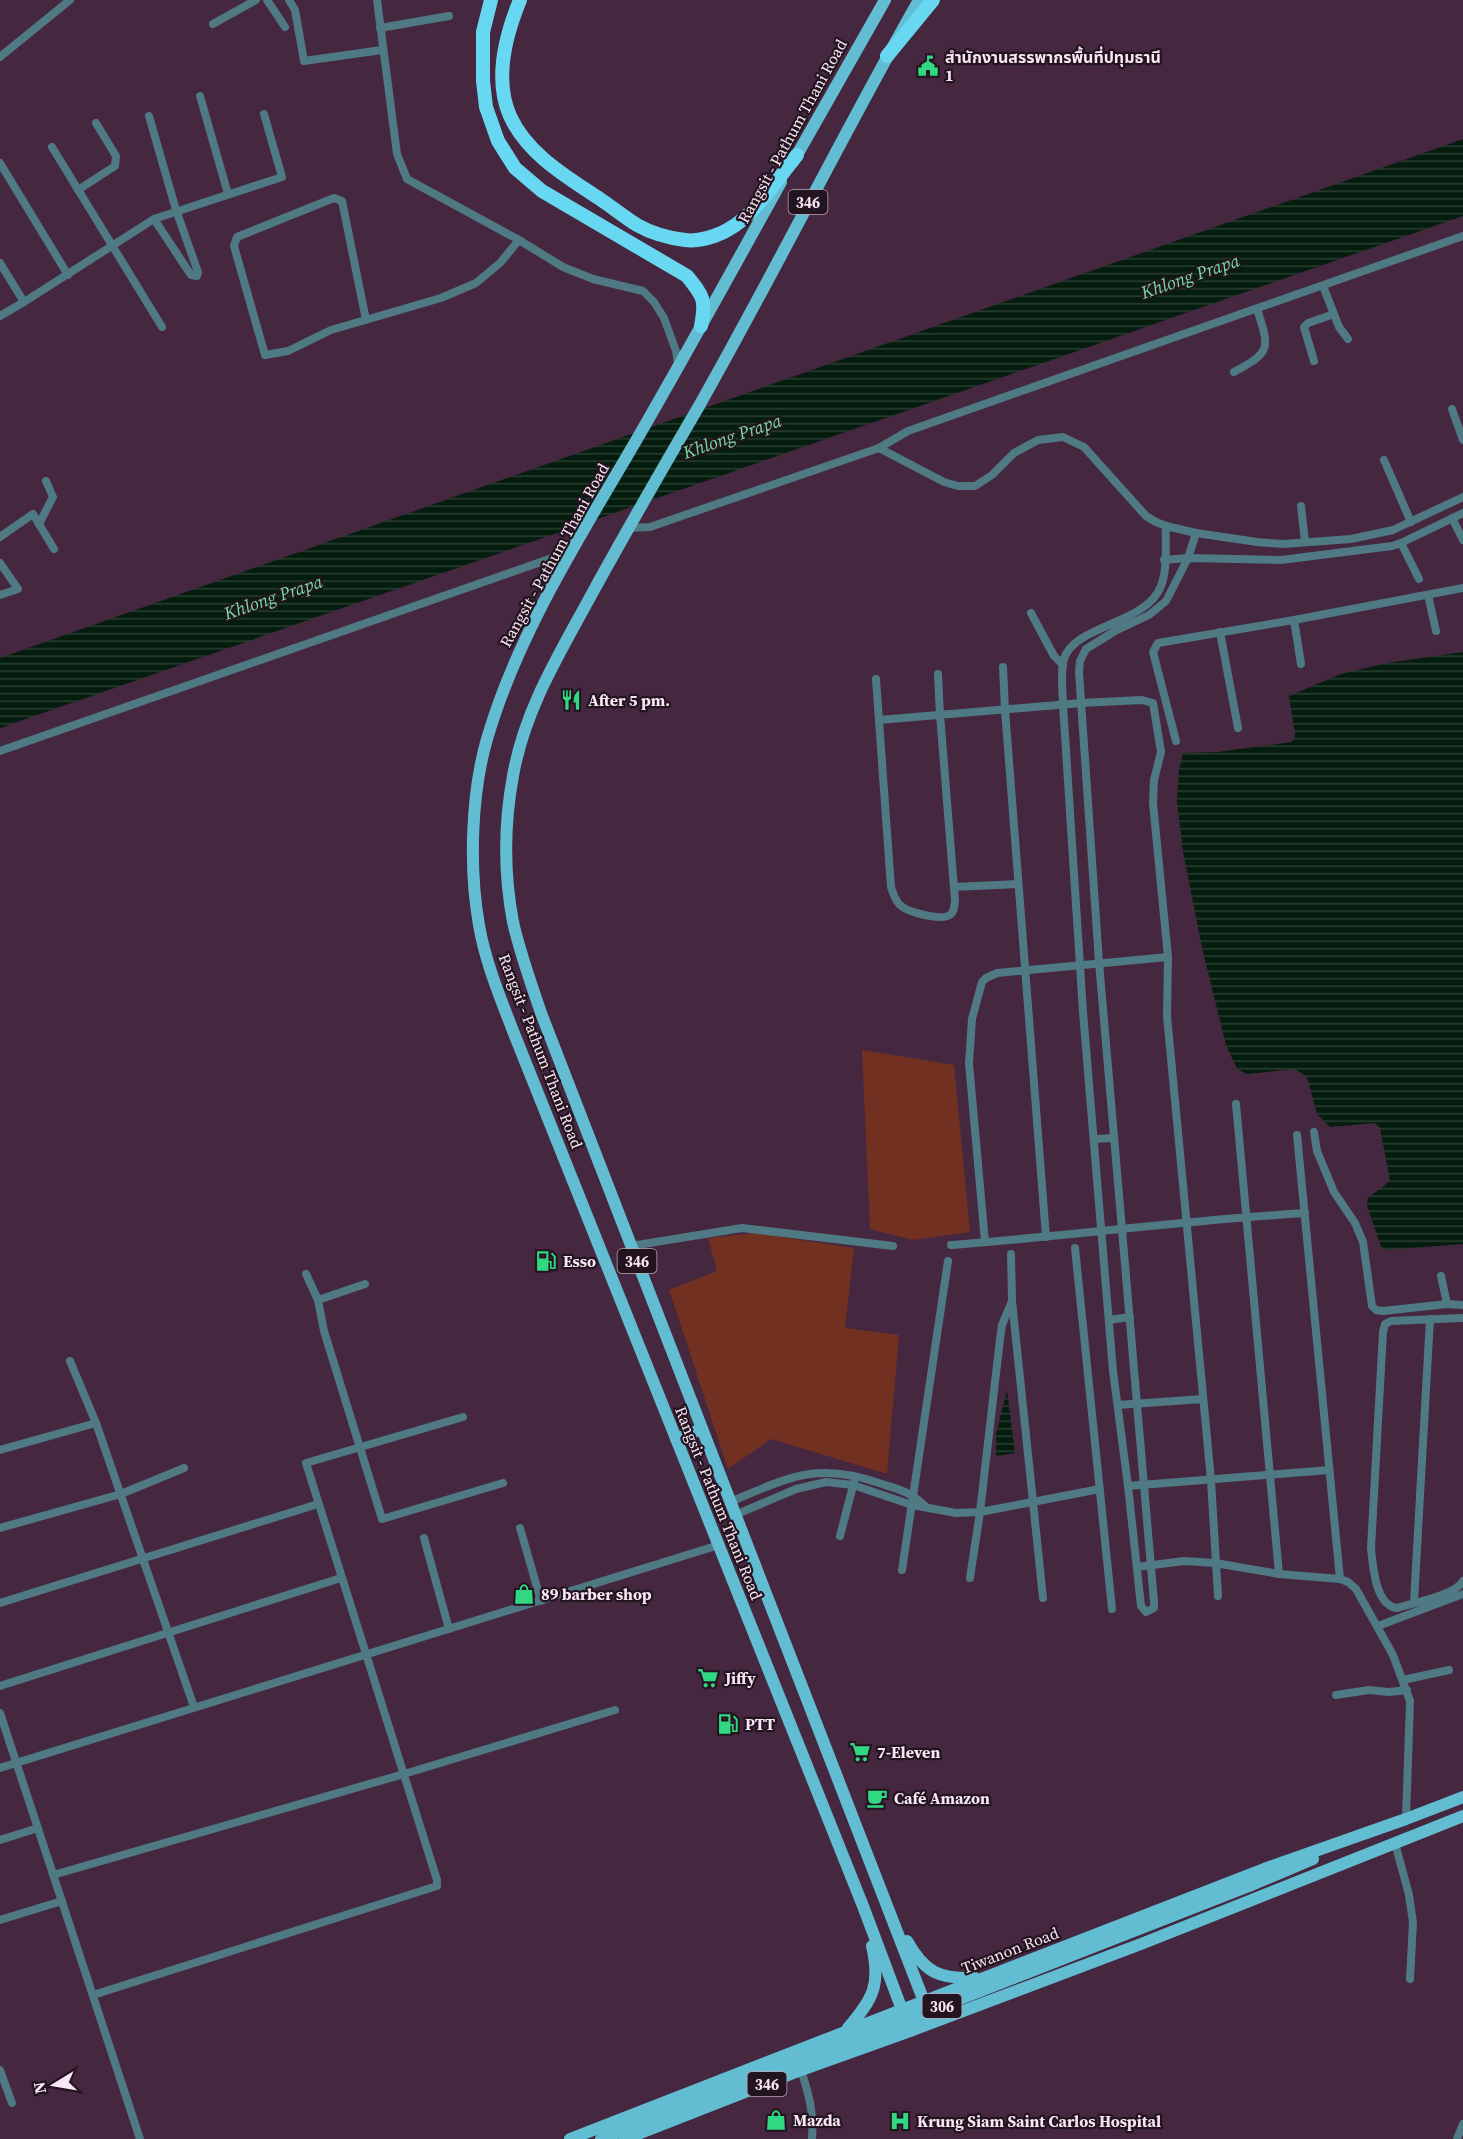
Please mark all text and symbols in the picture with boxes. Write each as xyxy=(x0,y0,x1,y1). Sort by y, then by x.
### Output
street label: Rangsit - Pathum Thani Road xyxy=(732,35,852,227)
place label: สำนักงานสรรพากรพื้นที่ปทุมธานี 1 xyxy=(945,46,1161,86)
public building icon: สำนักงานสรรพากรพื้นที่ปทุมธานี 1 xyxy=(916,54,940,78)
road number: 346 xyxy=(788,190,828,214)
water label: Khlong Prapa xyxy=(1136,247,1243,305)
water label: Khlong Prapa xyxy=(678,407,785,465)
street label: Rangsit - Pathum Thani Road xyxy=(494,459,614,651)
water label: Khlong Prapa xyxy=(219,568,326,626)
restaurant icon: After 5 pm. xyxy=(559,688,583,712)
place label: After 5 pm. xyxy=(588,689,670,711)
street label: Rangsit - Pathum Thani Road xyxy=(494,950,588,1152)
fuel station icon: Esso xyxy=(534,1249,558,1273)
road number: 346 xyxy=(618,1249,656,1273)
place label: Esso xyxy=(563,1250,596,1272)
street label: Rangsit - Pathum Thani Road xyxy=(670,1403,768,1603)
shop icon: 89 barber shop xyxy=(512,1582,536,1606)
place label: 89 barber shop xyxy=(541,1583,652,1605)
supermarket icon: Jiffy xyxy=(696,1666,720,1690)
place label: Jiffy xyxy=(724,1667,756,1689)
fuel station icon: PTT xyxy=(716,1712,740,1736)
place label: PTT xyxy=(745,1713,775,1735)
supermarket icon: 7-Eleven xyxy=(848,1740,872,1764)
place label: 7-Eleven xyxy=(877,1741,940,1763)
cafe icon: Café Amazon xyxy=(865,1786,889,1810)
place label: Café Amazon xyxy=(894,1787,990,1809)
street label: Tiwanon Road xyxy=(958,1921,1062,1979)
road number: 306 xyxy=(922,1994,962,2018)
north arrow xyxy=(24,2055,84,2115)
road number: 346 xyxy=(748,2072,786,2096)
text: N xyxy=(27,2080,51,2096)
shop icon: Mazda xyxy=(764,2108,788,2132)
place label: Mazda xyxy=(793,2109,841,2131)
hospital icon: Krung Siam Saint Carlos Hospital xyxy=(888,2109,912,2133)
place label: Krung Siam Saint Carlos Hospital xyxy=(917,2110,1161,2132)

